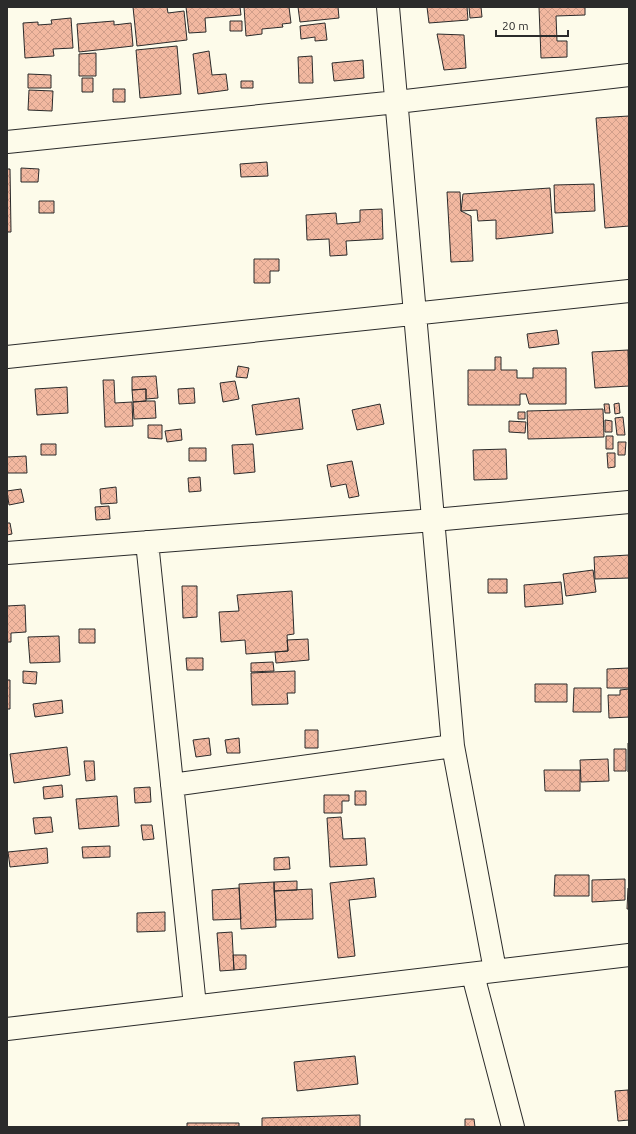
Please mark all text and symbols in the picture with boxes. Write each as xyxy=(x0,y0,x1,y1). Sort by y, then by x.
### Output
scale bar xyxy=(496,12,568,38)
text: 20 m xyxy=(502,19,529,32)

